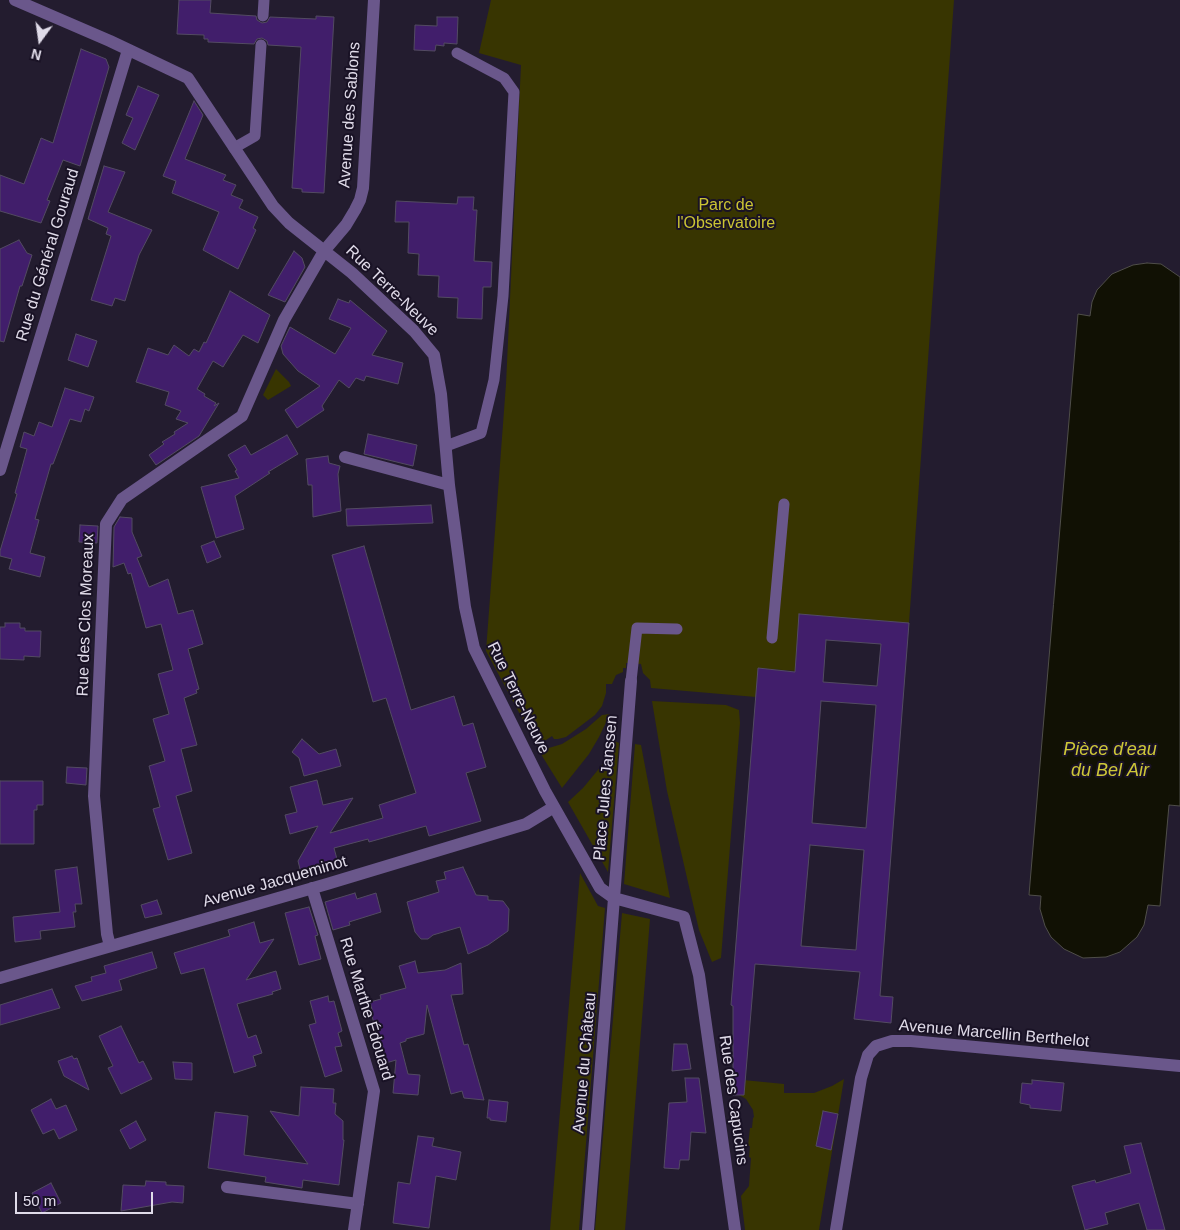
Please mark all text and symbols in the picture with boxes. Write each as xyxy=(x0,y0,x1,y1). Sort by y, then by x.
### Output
north arrow xyxy=(15,15,65,65)
street label: Avenue des Sablons xyxy=(335,41,365,189)
text: N xyxy=(30,46,43,64)
street label: Rue du Général Gouraud xyxy=(13,166,83,344)
park label: Parc de l'Observatoire xyxy=(677,196,775,234)
street label: Rue Terre-Neuve xyxy=(342,242,442,340)
street label: Rue des Clos Moreaux xyxy=(74,533,98,697)
street label: Rue Terre-Neuve xyxy=(483,639,553,757)
street label: Place Jules Janssen xyxy=(590,715,622,861)
water label: Pièce d'eau du Bel Air xyxy=(1063,739,1157,782)
street label: Avenue Jacqueminot xyxy=(201,852,349,912)
street label: Rue Marthe Édouard xyxy=(335,935,397,1083)
street label: Avenue du Château xyxy=(569,992,601,1134)
street label: Avenue Marcellin Berthelot xyxy=(898,1016,1090,1052)
street label: Rue des Capucins xyxy=(714,1034,752,1166)
scale bar xyxy=(18,1182,155,1214)
text: 50 m xyxy=(23,1192,56,1209)

